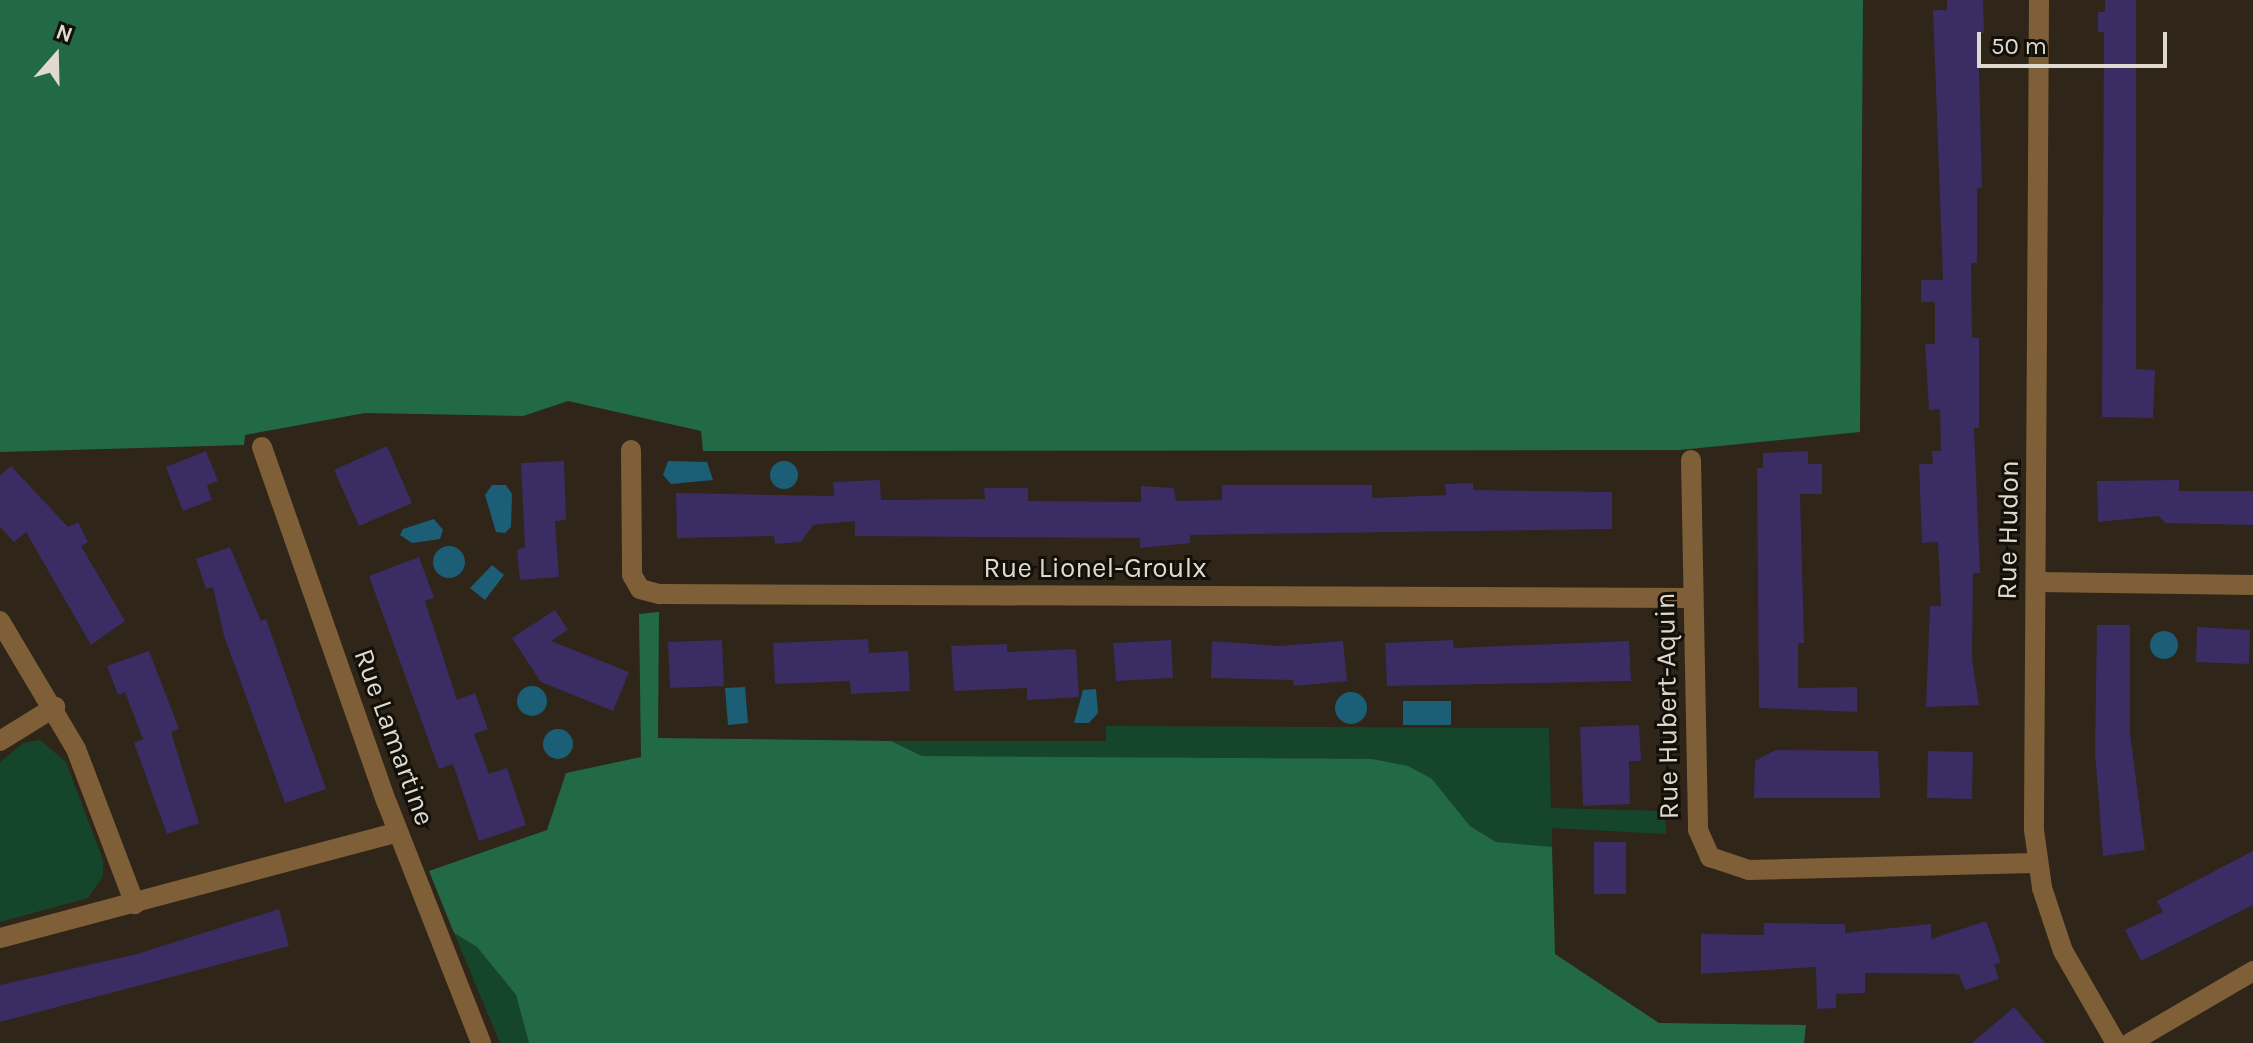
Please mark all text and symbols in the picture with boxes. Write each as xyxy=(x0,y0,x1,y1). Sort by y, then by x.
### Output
north arrow xyxy=(16,16,96,96)
scale bar xyxy=(1981,16,2171,66)
text: N xyxy=(52,19,76,48)
text: 50 m xyxy=(1991,32,2047,60)
street label: Rue Hudon xyxy=(1990,460,2026,600)
street label: Rue Lionel-Groulx xyxy=(983,551,1207,585)
street label: Rue Hubert-Aquin xyxy=(1648,592,1686,820)
street label: Rue Lamartine xyxy=(346,644,442,830)

